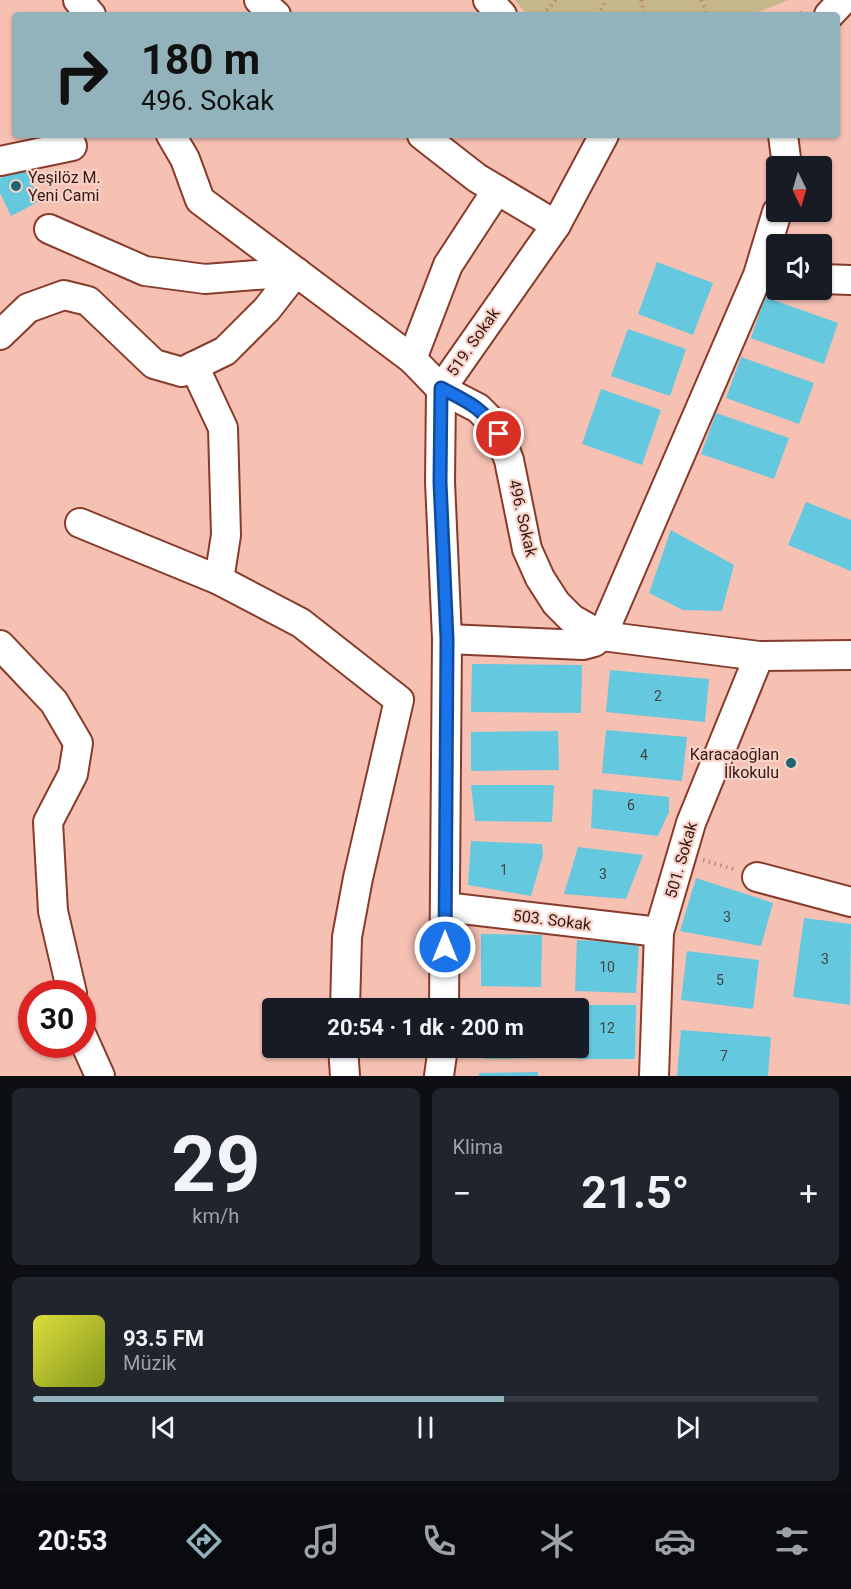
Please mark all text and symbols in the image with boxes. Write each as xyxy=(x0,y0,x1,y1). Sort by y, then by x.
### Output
text: 180 m xyxy=(141,35,260,84)
icon: right xyxy=(42,36,120,114)
text: 496. Sokak xyxy=(141,85,274,117)
north arrow xyxy=(766,156,832,222)
map controls xyxy=(766,156,832,300)
place label: Yeşilöz M. Yeni Cami xyxy=(28,168,101,205)
marker: Yeşilöz M. Yeni Cami xyxy=(9,179,23,193)
button: sound xyxy=(766,234,832,300)
street label: 519. Sokak xyxy=(443,304,504,380)
pin xyxy=(473,408,524,459)
icon: arrive xyxy=(482,417,515,450)
street label: 496. Sokak xyxy=(505,478,541,559)
house number: 2 xyxy=(654,688,662,704)
place label: Karacaoğlan İlkokulu xyxy=(690,745,779,782)
house number: 4 xyxy=(640,747,648,763)
marker: Karacaoğlan İlkokulu xyxy=(784,756,798,770)
house number: 6 xyxy=(627,797,635,813)
street label: 501. Sokak xyxy=(661,819,701,900)
house number: 1 xyxy=(500,862,508,878)
house number: 3 xyxy=(599,866,607,882)
street label: 503. Sokak xyxy=(512,906,593,934)
house number: 3 xyxy=(723,909,731,925)
position arrow xyxy=(413,915,477,979)
house number: 3 xyxy=(821,951,829,967)
house number: 10 xyxy=(599,959,615,975)
house number: 5 xyxy=(716,972,724,988)
speed limit sign: 30 xyxy=(18,980,96,1058)
text: 20:54 · 1 dk · 200 m xyxy=(327,1015,524,1040)
house number: 12 xyxy=(599,1020,615,1036)
house number: 7 xyxy=(720,1048,728,1064)
text: 29 xyxy=(171,1119,261,1210)
text: Klima xyxy=(453,1135,503,1159)
text: 21.5° xyxy=(581,1166,689,1219)
text: − xyxy=(453,1174,471,1213)
text: + xyxy=(799,1174,818,1213)
text: km/h xyxy=(192,1204,239,1228)
text: 93.5 FM xyxy=(123,1326,204,1351)
text: Müzik xyxy=(123,1351,176,1375)
icon: previous xyxy=(147,1411,180,1444)
icon: pause xyxy=(409,1411,442,1444)
icon: next xyxy=(671,1411,704,1444)
icon: directions xyxy=(183,1520,225,1562)
icon: music xyxy=(301,1520,343,1562)
icon: phone xyxy=(418,1520,460,1562)
icon: climate xyxy=(536,1520,578,1562)
icon: car xyxy=(654,1520,696,1562)
icon: filters xyxy=(771,1520,813,1562)
text: 20:53 xyxy=(38,1525,107,1557)

